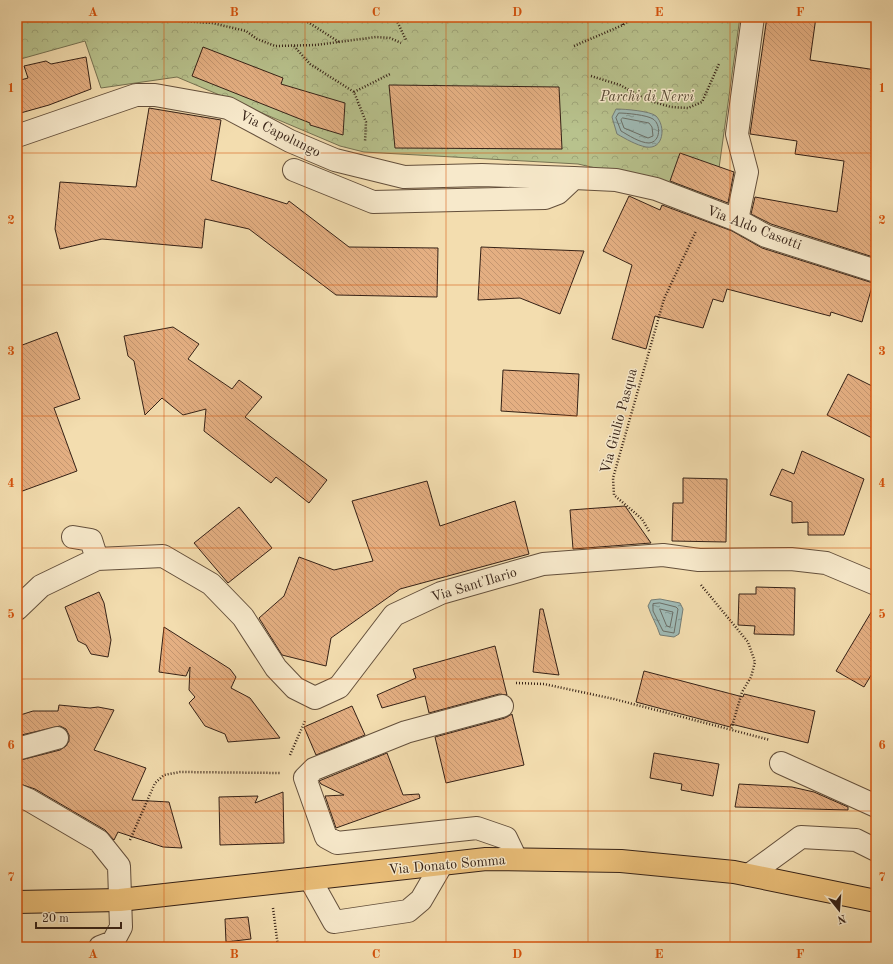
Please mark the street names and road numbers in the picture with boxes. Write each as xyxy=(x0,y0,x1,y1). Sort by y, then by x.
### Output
street label: Via Capolungo xyxy=(237,108,323,160)
street label: Via Aldo Casotti xyxy=(705,203,804,253)
street label: Via Giulio Pasqua xyxy=(598,367,640,475)
street label: Via Sant'Ilario xyxy=(429,565,519,605)
street label: Via Donato Somma xyxy=(388,853,506,877)

